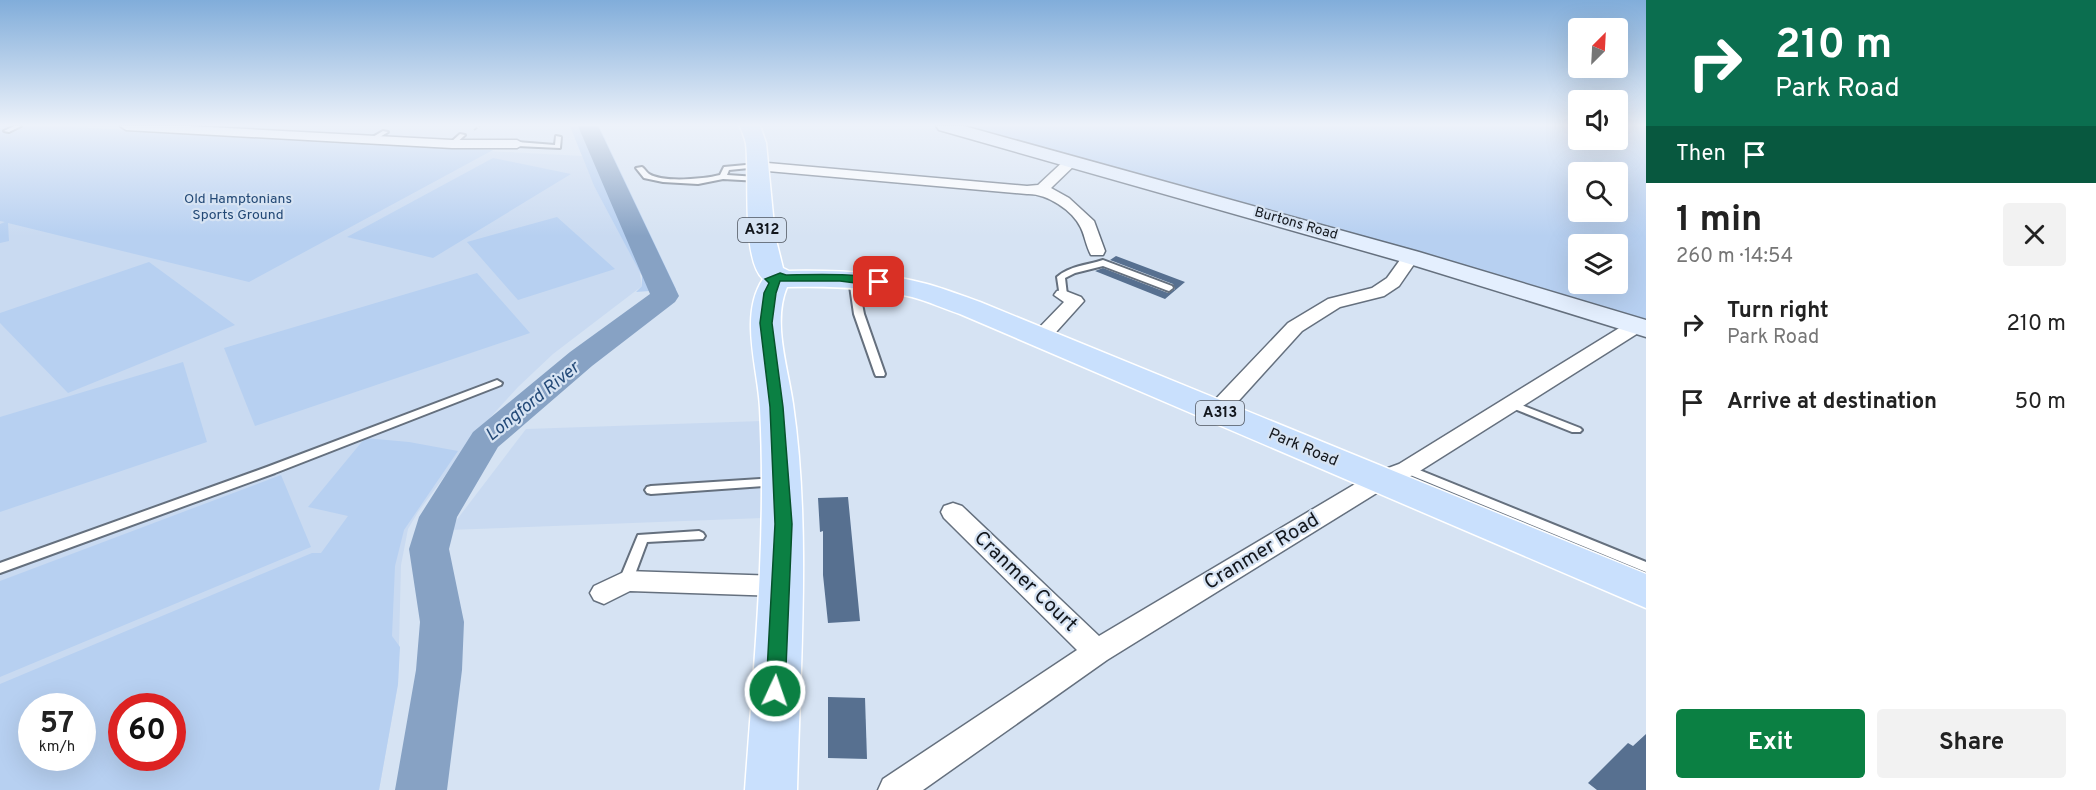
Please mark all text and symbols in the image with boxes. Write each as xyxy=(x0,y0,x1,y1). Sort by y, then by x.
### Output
north arrow xyxy=(1568,18,1628,78)
map controls xyxy=(1568,18,1628,294)
text: 210 m xyxy=(1775,20,1892,73)
icon: right xyxy=(1676,24,1754,102)
text: Park Road xyxy=(1775,72,1900,106)
button: sound xyxy=(1568,90,1628,150)
icon: arrive xyxy=(1738,138,1771,171)
text: Then xyxy=(1676,141,1726,168)
button: search xyxy=(1568,162,1628,222)
park label: Old Hamptonians Sports Ground xyxy=(184,191,292,224)
text: 1 min xyxy=(1676,198,1762,244)
button: close xyxy=(2003,203,2066,266)
street label: Burtons Road xyxy=(1252,204,1340,244)
road number: A312 xyxy=(738,218,786,242)
button: layers xyxy=(1568,234,1628,294)
text: 260 m · 14:54 xyxy=(1676,244,1793,270)
pin xyxy=(853,256,904,307)
icon: arrive xyxy=(862,265,895,298)
text: Turn right xyxy=(1727,298,1829,325)
icon: right xyxy=(1676,308,1709,341)
text: 210 m xyxy=(2006,311,2066,338)
text: Park Road xyxy=(1727,325,1819,351)
water label: Longford River xyxy=(481,356,586,447)
icon: arrive xyxy=(1676,386,1709,419)
text: Arrive at destination xyxy=(1727,389,1937,416)
text: 50 m xyxy=(2014,389,2066,416)
road number: A313 xyxy=(1196,401,1244,425)
street label: Park Road xyxy=(1265,424,1341,472)
street label: Cranmer Road xyxy=(1200,507,1324,597)
street label: Cranmer Court xyxy=(968,526,1082,638)
position arrow xyxy=(743,659,807,723)
speed limit sign: 60 xyxy=(108,693,186,771)
text: 57 xyxy=(40,706,74,743)
button: Exit xyxy=(1676,709,1865,778)
button: Share xyxy=(1877,709,2066,778)
text: km/h xyxy=(39,738,75,757)

